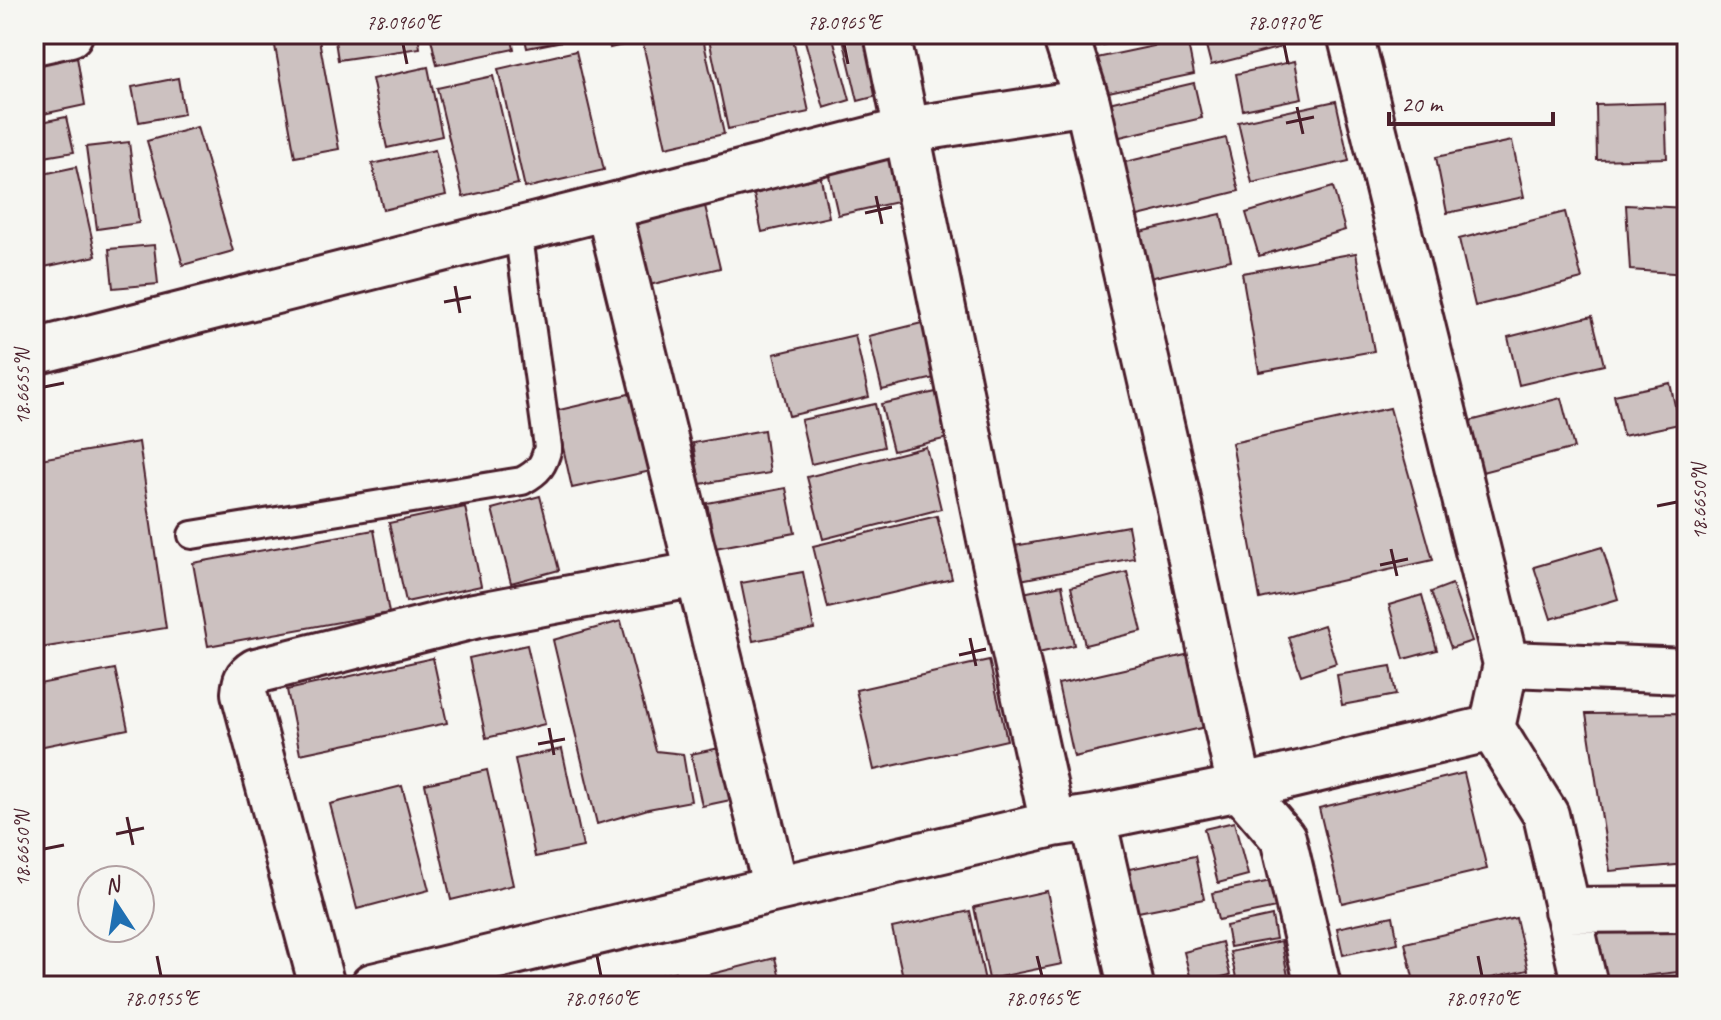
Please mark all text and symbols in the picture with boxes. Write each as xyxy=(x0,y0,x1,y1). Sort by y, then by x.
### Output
text: 78.0960°E xyxy=(366,10,443,35)
text: 78.0965°E xyxy=(807,10,884,35)
text: 78.0970°E xyxy=(1247,10,1324,35)
scale bar xyxy=(1389,76,1553,126)
text: 20 m xyxy=(1401,89,1444,119)
text: 18.6655°N xyxy=(10,346,35,425)
text: 18.6650°N xyxy=(1687,461,1712,540)
text: 18.6650°N xyxy=(10,808,35,887)
north arrow xyxy=(76,864,156,944)
text: N xyxy=(102,870,125,901)
text: 78.0955°E xyxy=(124,986,201,1011)
text: 78.0960°E xyxy=(564,986,641,1011)
text: 78.0965°E xyxy=(1005,986,1082,1011)
text: 78.0970°E xyxy=(1445,986,1522,1011)

